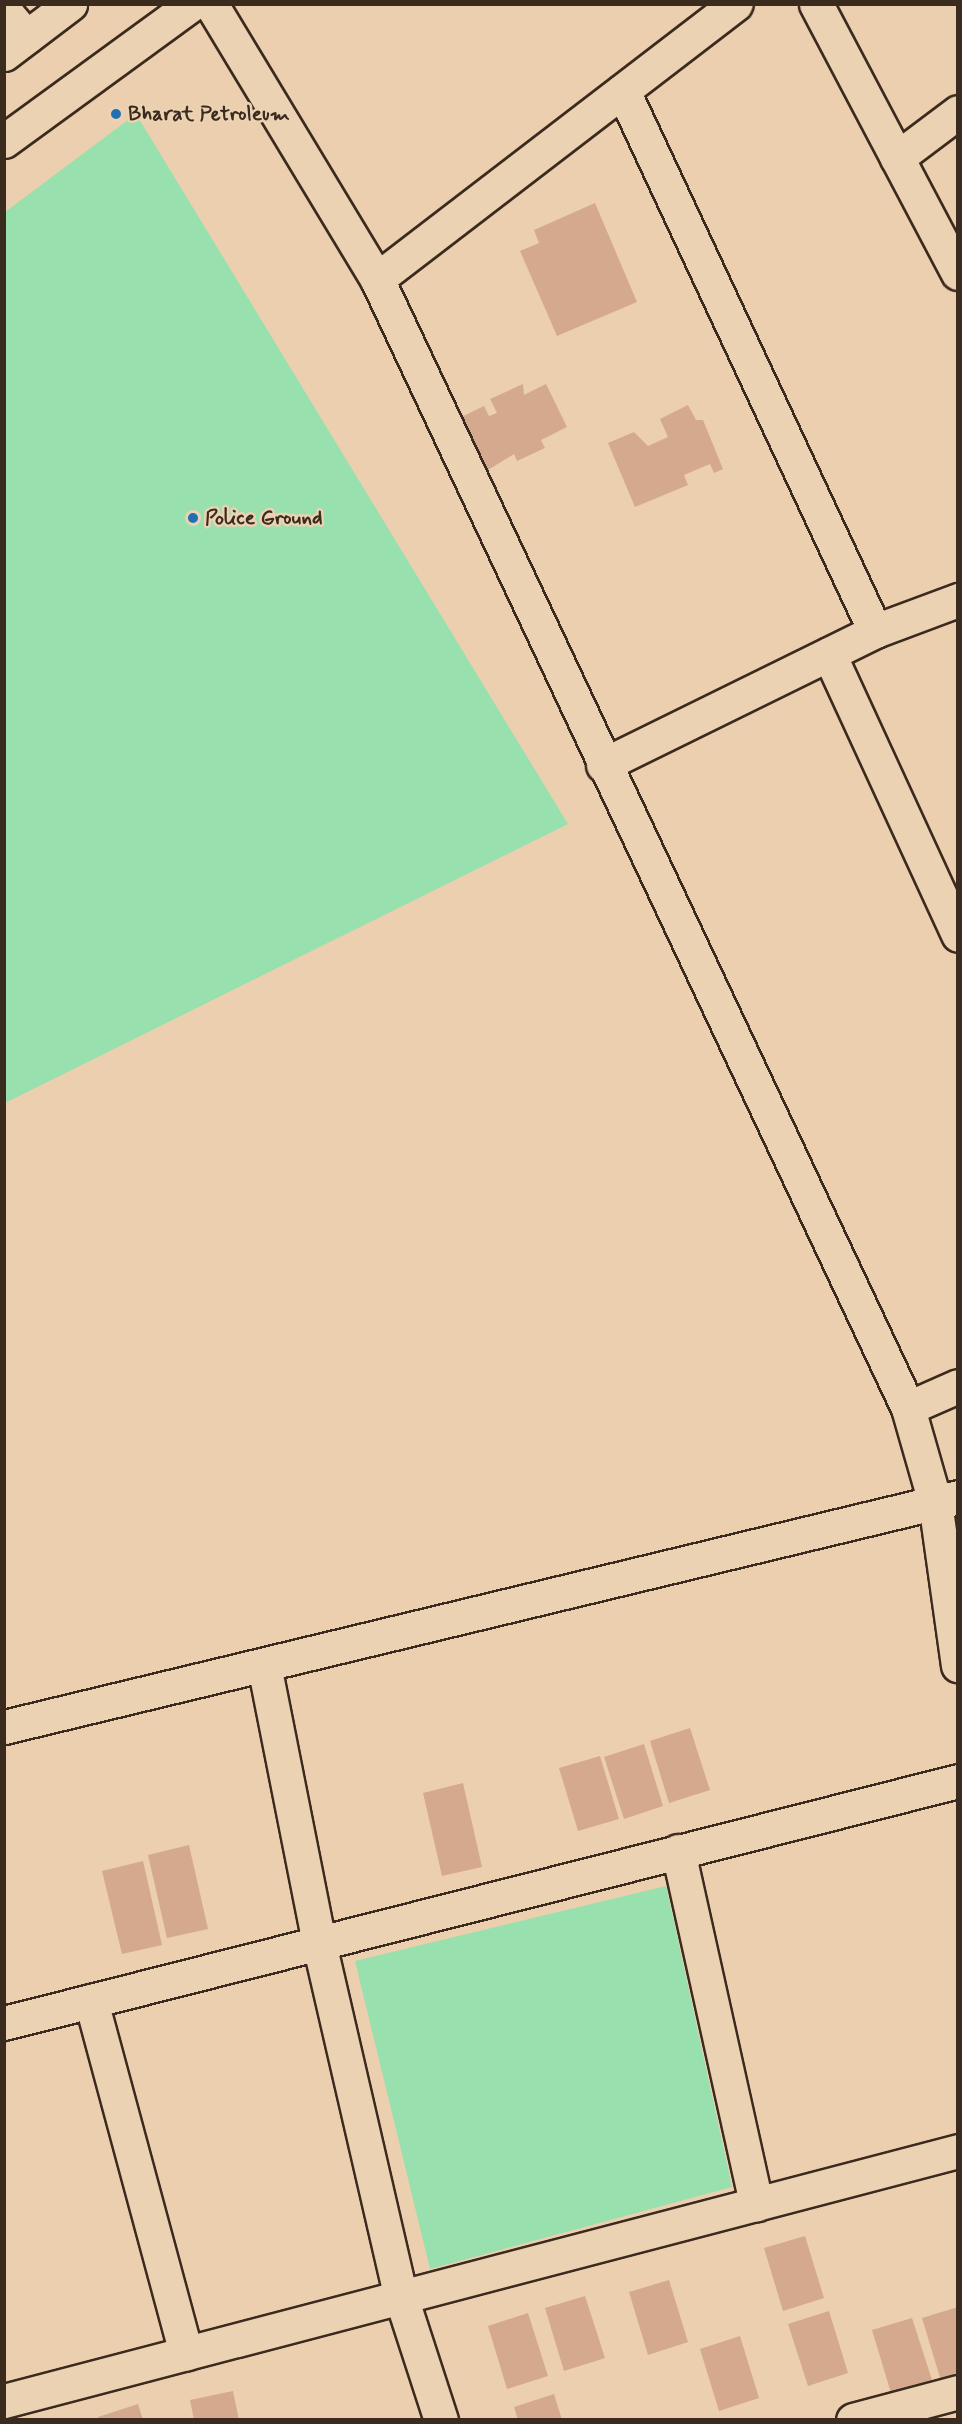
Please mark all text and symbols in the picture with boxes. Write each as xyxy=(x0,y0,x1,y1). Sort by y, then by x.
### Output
place label: Bharat Petroleum xyxy=(128,101,288,127)
marker: Bharat Petroleum xyxy=(109,107,123,121)
place label: Police Ground xyxy=(205,505,322,531)
marker: Police Ground xyxy=(186,511,200,525)

